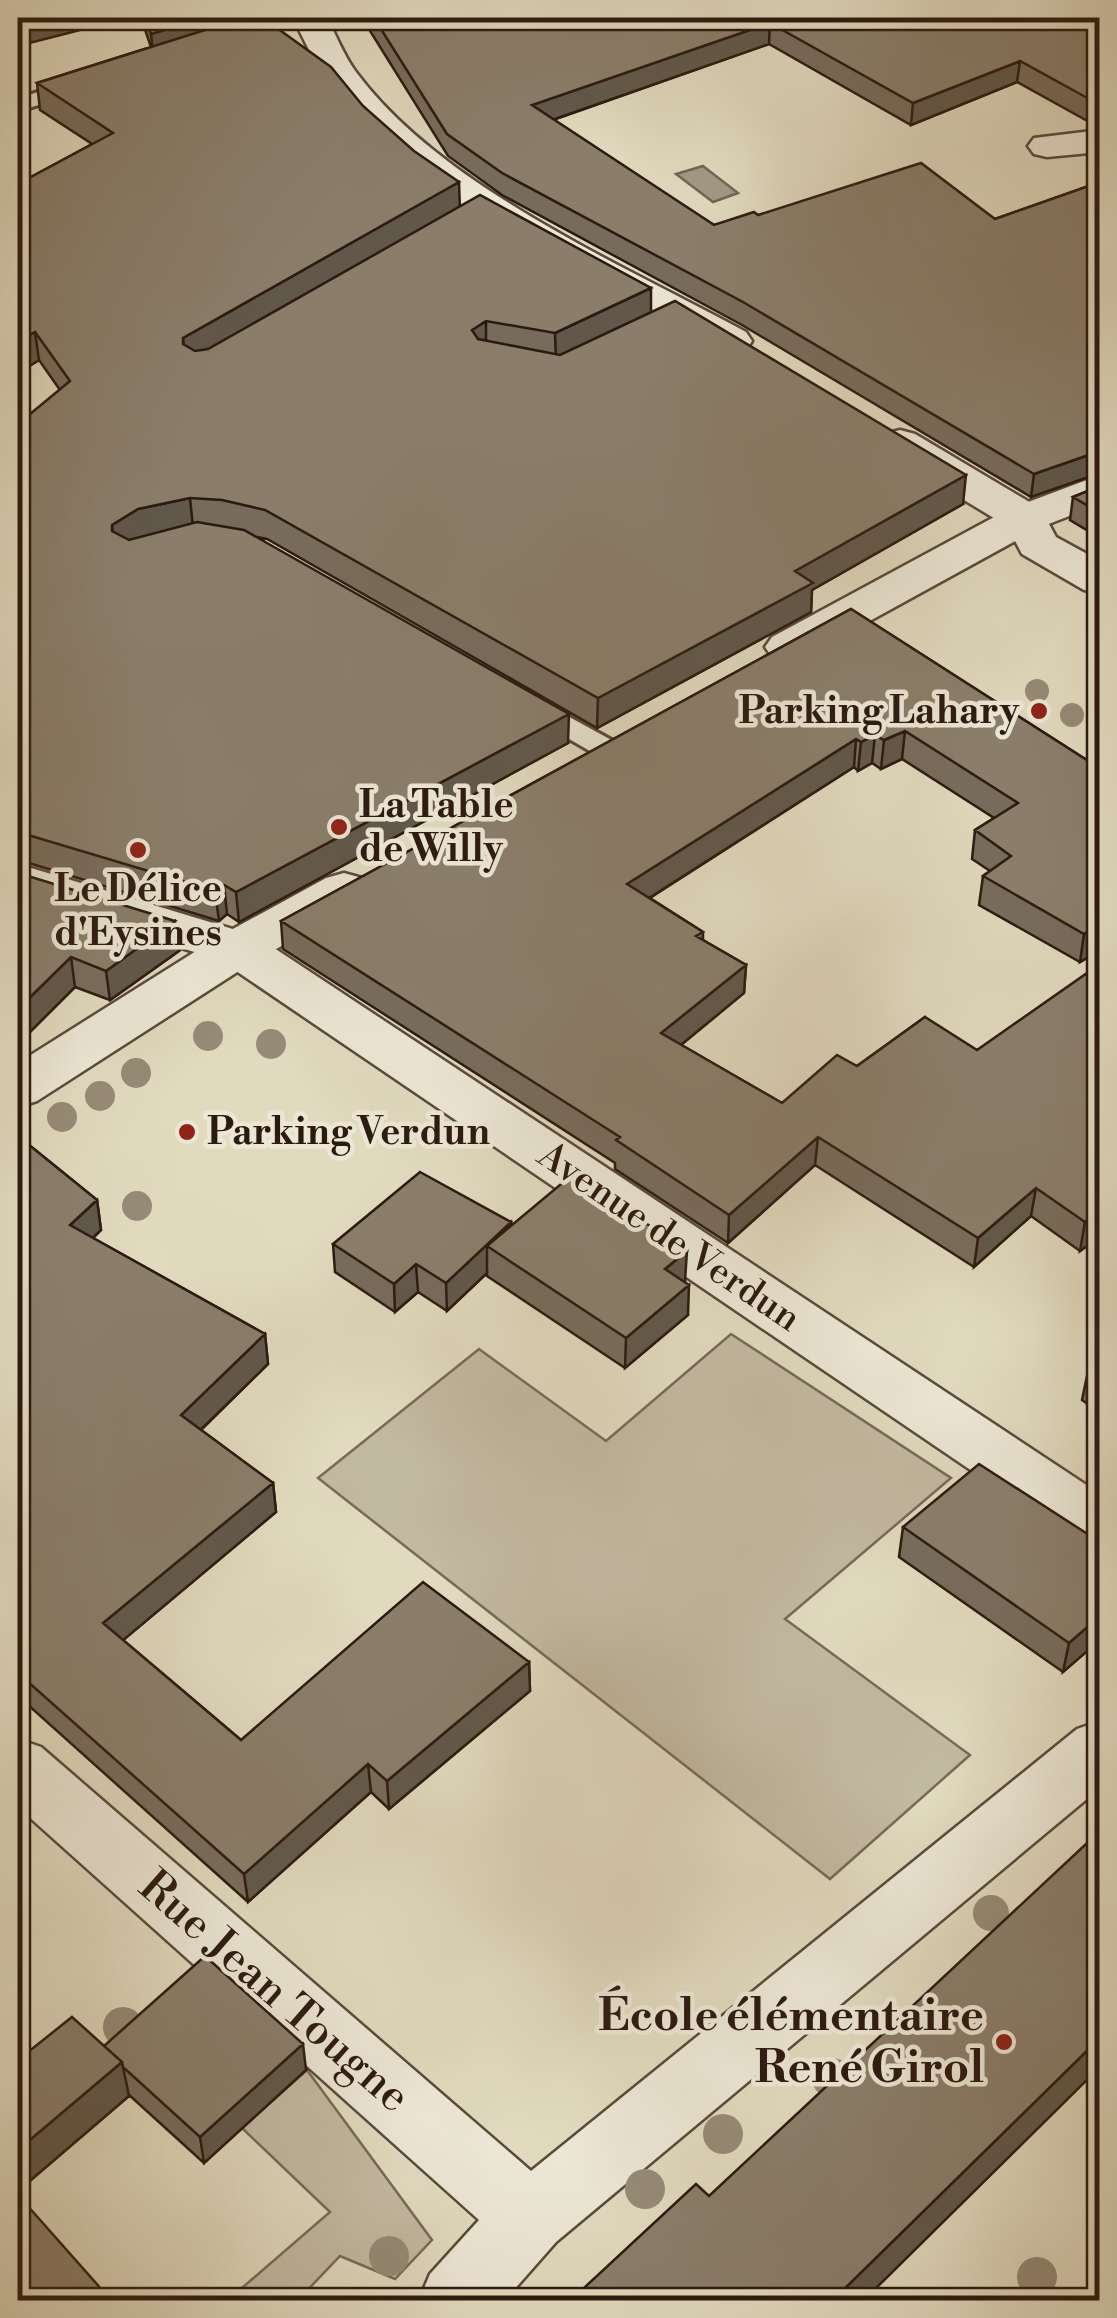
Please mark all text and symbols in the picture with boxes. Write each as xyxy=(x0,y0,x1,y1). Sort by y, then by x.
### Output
place label: Parking Lahary xyxy=(739,688,1020,735)
marker: Parking Lahary xyxy=(1028,700,1050,722)
place label: La Table de Willy xyxy=(359,782,514,873)
marker: La Table de Willy xyxy=(328,816,350,838)
marker: Le Délice d'Eysines xyxy=(127,839,149,861)
place label: Le Délice d'Eysines xyxy=(54,866,222,957)
place label: Parking Verdun xyxy=(207,1109,490,1156)
marker: Parking Verdun xyxy=(176,1121,198,1143)
street label: Avenue de Verdun xyxy=(528,1131,809,1342)
street label: Rue Jean Tougne xyxy=(127,1859,421,2125)
place label: École élémentaire René Girol xyxy=(598,1985,984,2097)
marker: École élémentaire René Girol xyxy=(993,2031,1015,2053)

